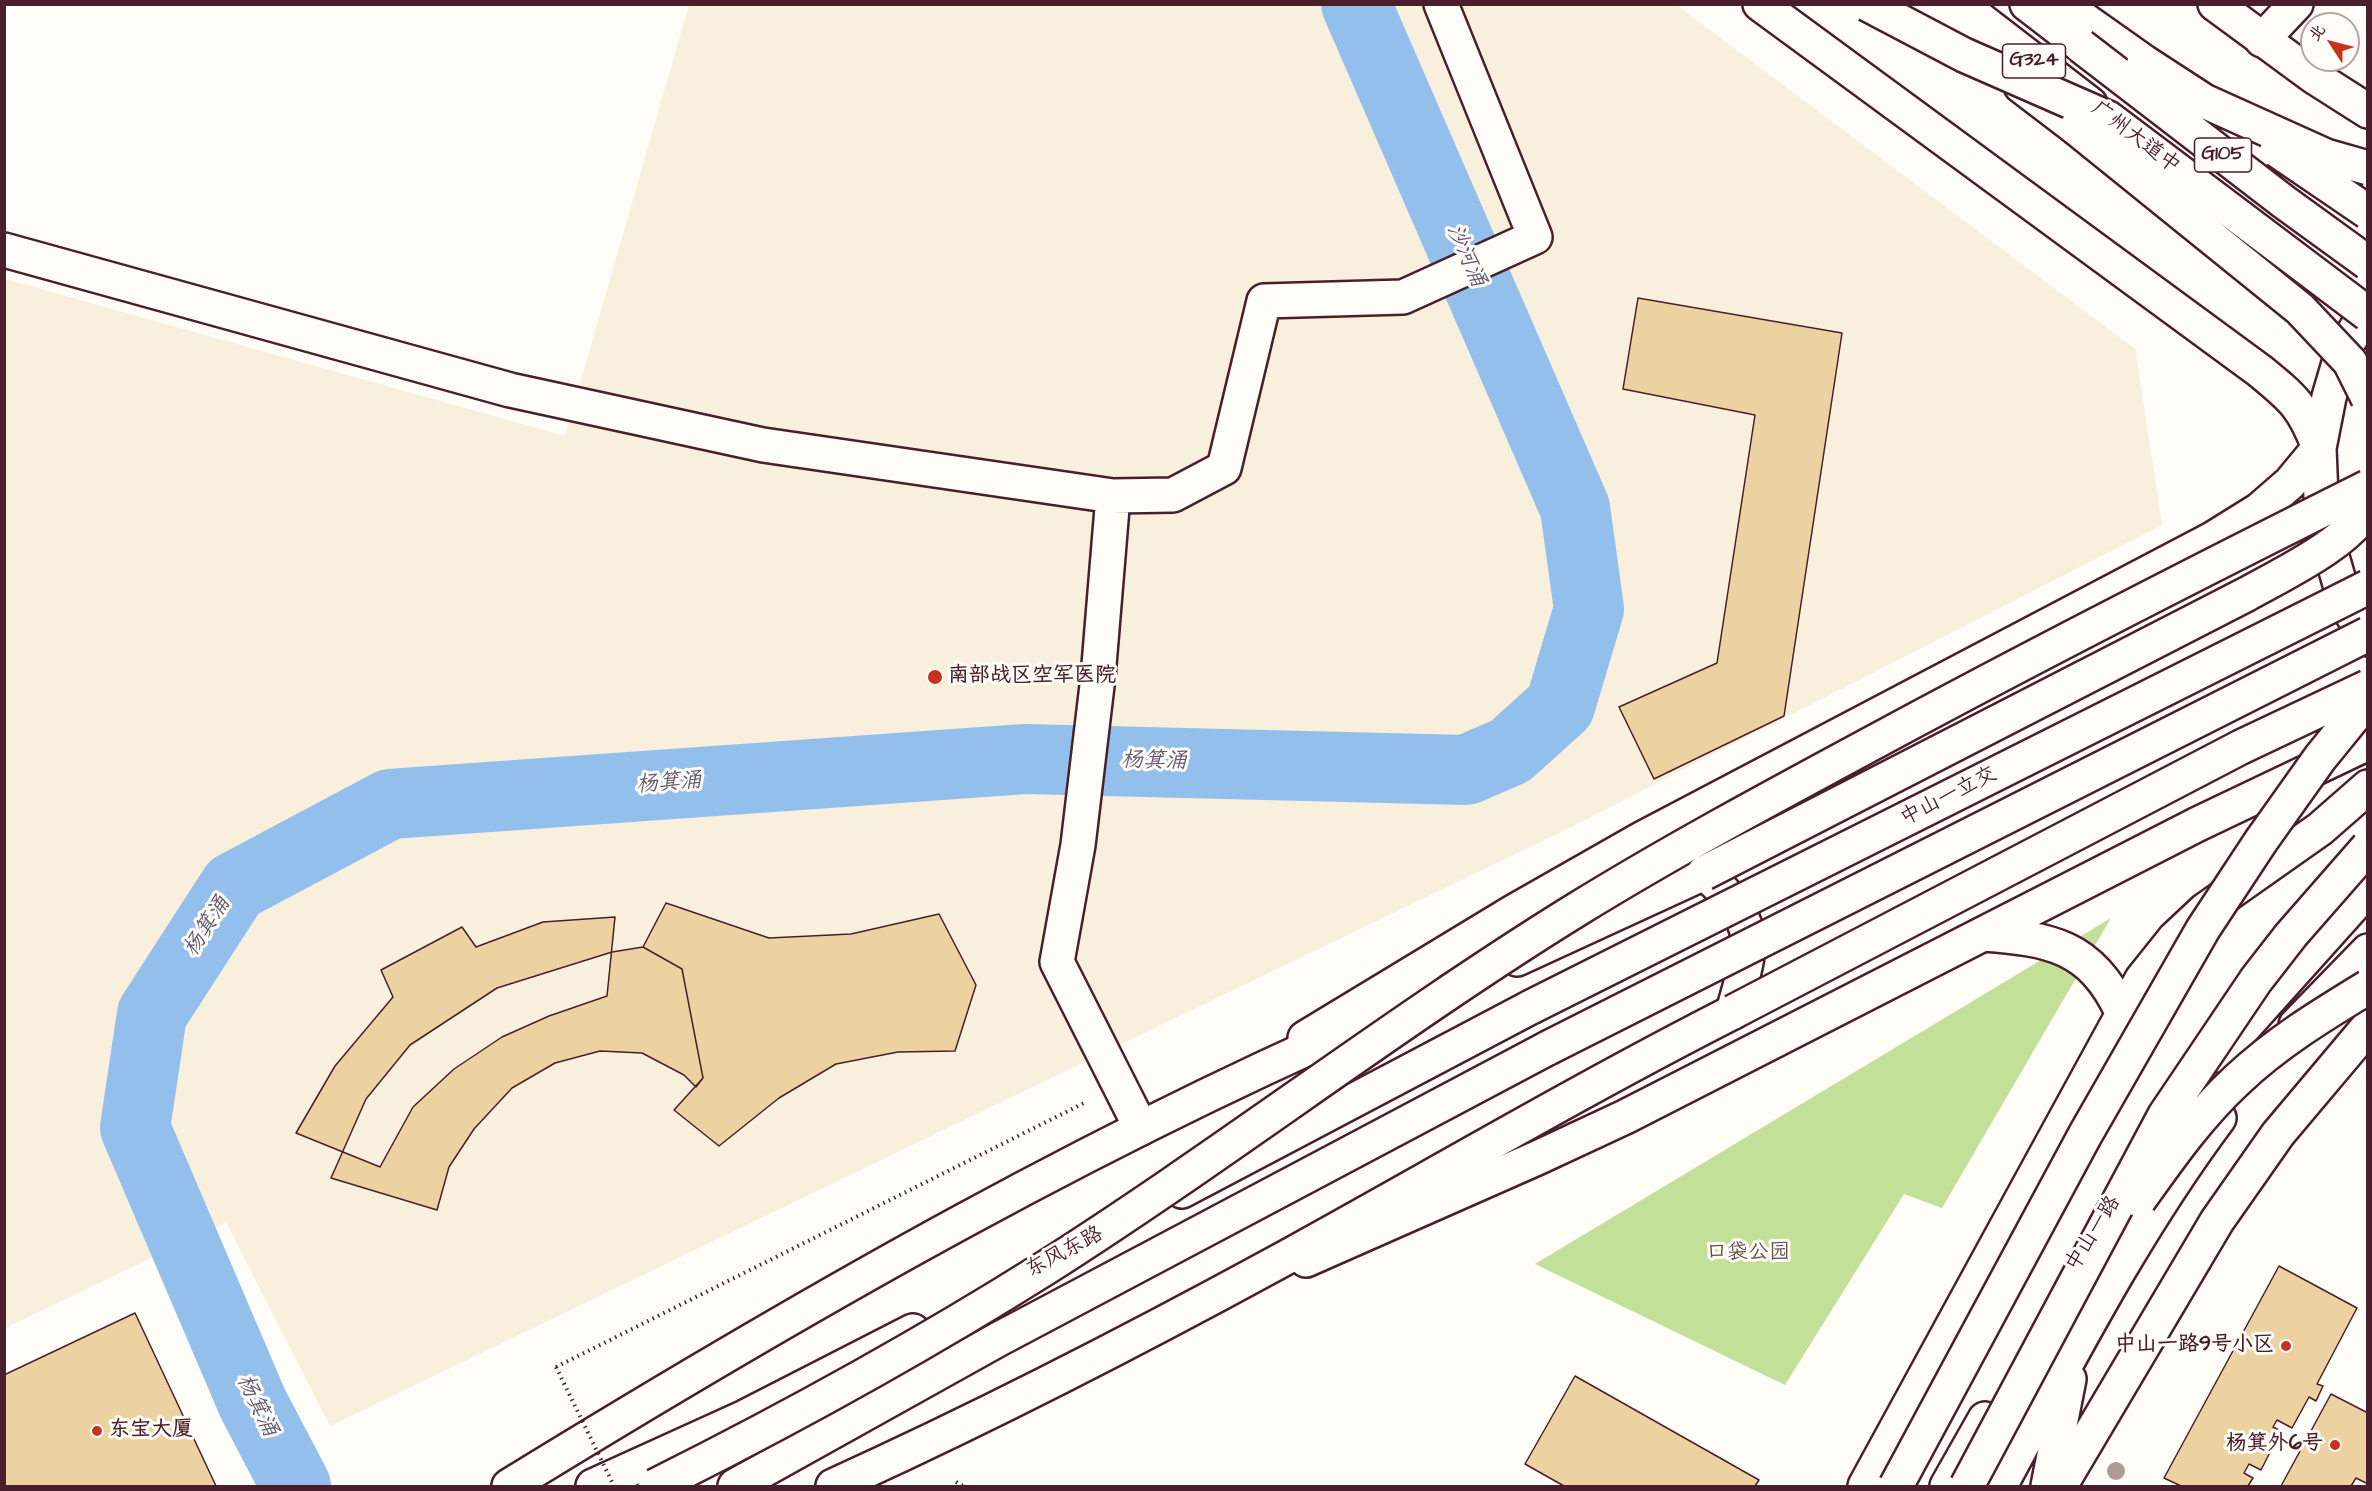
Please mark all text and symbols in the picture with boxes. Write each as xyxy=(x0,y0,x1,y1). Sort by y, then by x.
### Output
north arrow xyxy=(2300,12,2360,72)
text: 北 xyxy=(2303,20,2331,46)
road number: G324 xyxy=(2002,44,2066,78)
street label: 广州大道中 xyxy=(2085,96,2185,180)
road number: G105 xyxy=(2194,138,2252,172)
water label: 沙河涌 xyxy=(1440,220,1490,292)
place label: 南部战区空军医院 xyxy=(948,664,1116,690)
marker: 南部战区空军医院 xyxy=(926,668,944,686)
water label: 杨箕涌 xyxy=(1121,748,1187,776)
street label: 中山一立交 xyxy=(1897,762,2001,832)
water label: 杨箕涌 xyxy=(635,769,703,799)
water label: 杨箕涌 xyxy=(179,892,237,962)
street label: 中山一路 xyxy=(2061,1192,2127,1276)
street label: 东风东路 xyxy=(1022,1222,1108,1284)
park label: 口袋公园 xyxy=(1706,1241,1790,1267)
place label: 中山一路9号小区 xyxy=(2115,1333,2274,1359)
marker: 中山一路9号小区 xyxy=(2279,1339,2293,1353)
water label: 杨箕涌 xyxy=(230,1371,282,1441)
place label: 东宝大厦 xyxy=(109,1418,193,1444)
marker: 东宝大厦 xyxy=(90,1424,104,1438)
place label: 杨箕外6号 xyxy=(2226,1432,2323,1458)
marker: 杨箕外6号 xyxy=(2328,1438,2342,1452)

